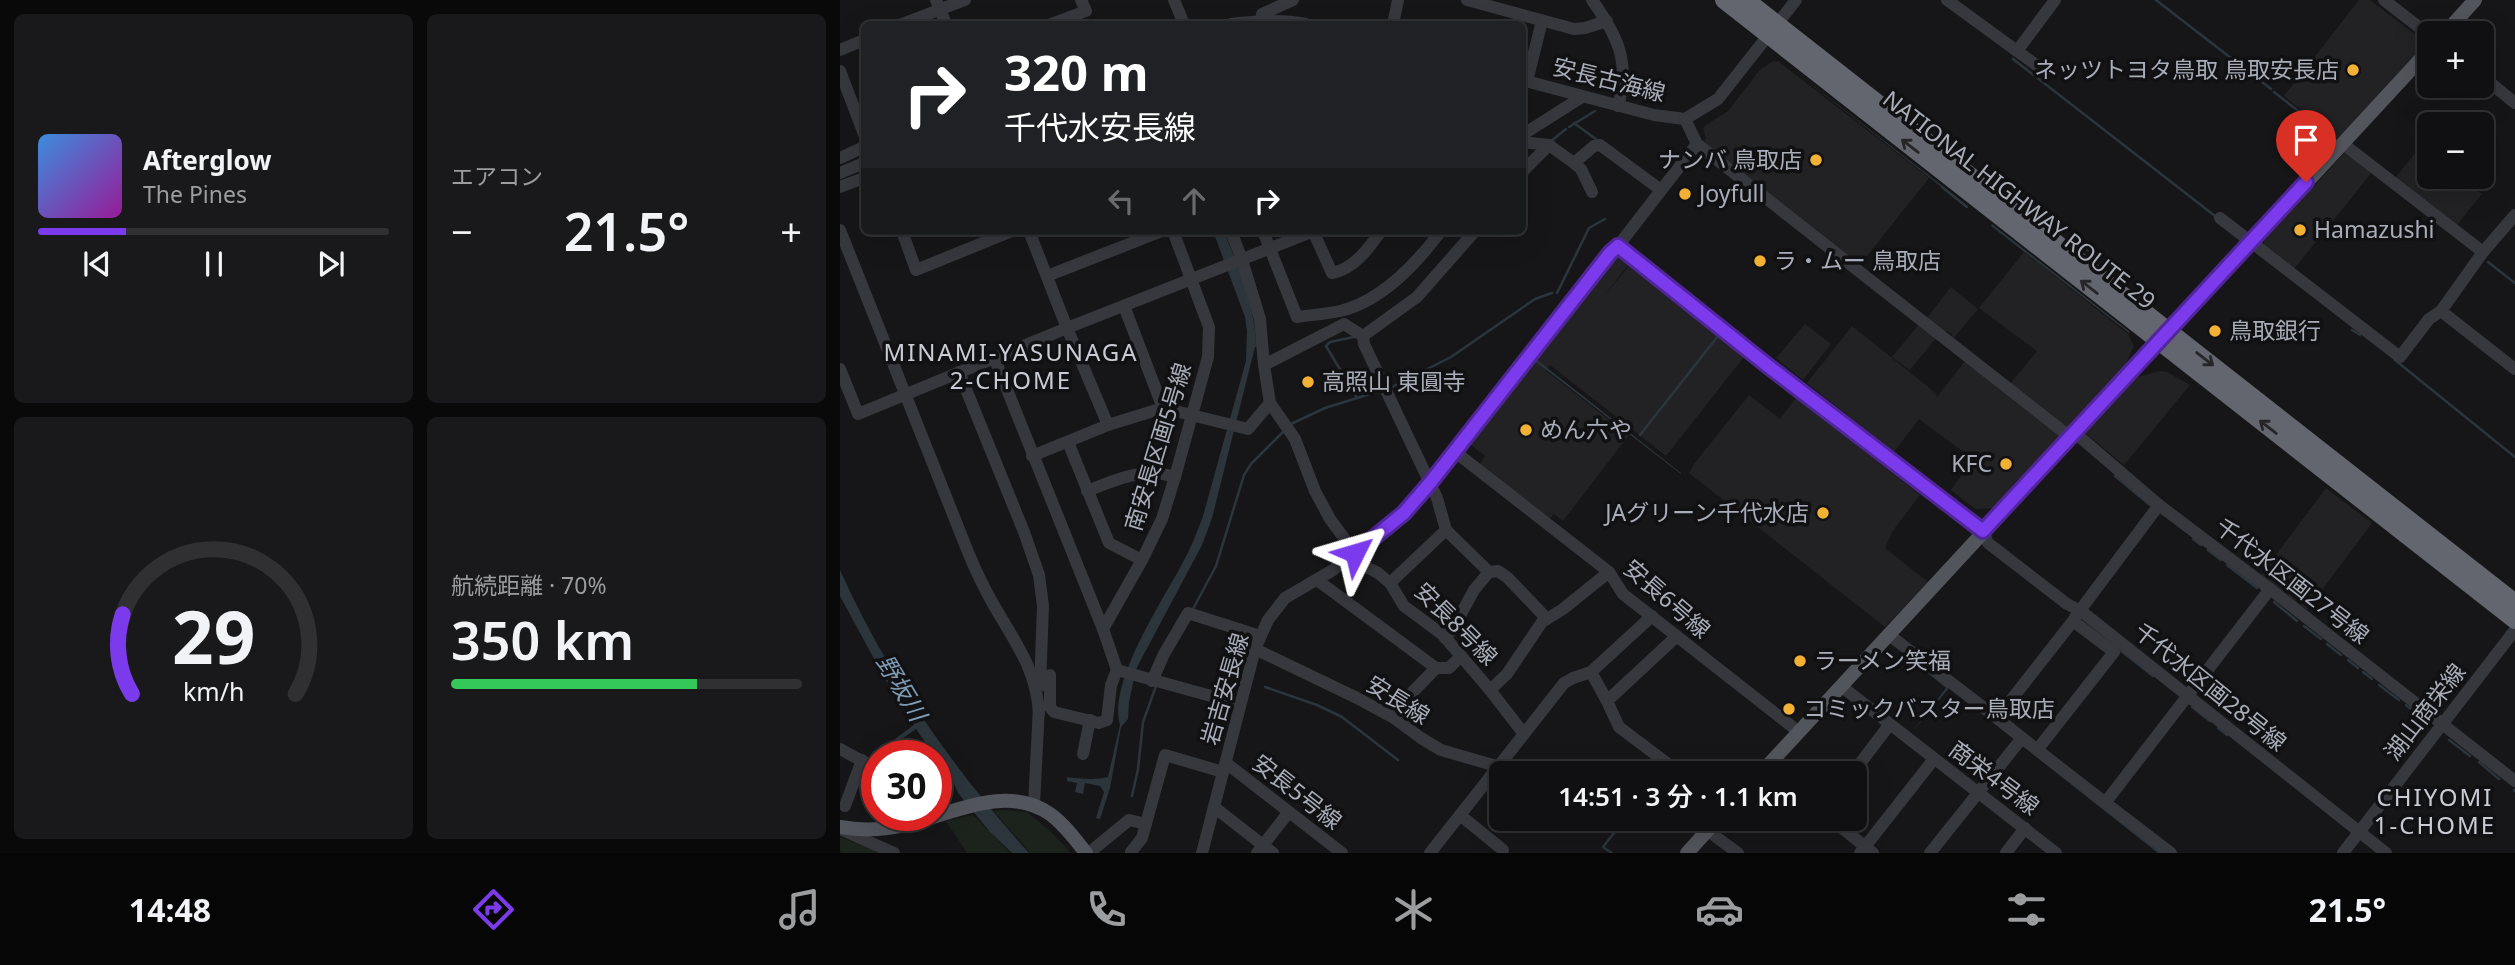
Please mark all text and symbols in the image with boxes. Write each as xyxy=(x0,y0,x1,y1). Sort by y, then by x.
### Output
map controls xyxy=(2417,21,2494,189)
button: + xyxy=(2417,21,2494,98)
text: 320 m xyxy=(1004,39,1149,105)
icon: right xyxy=(889,49,980,140)
street label: 安長古海線 xyxy=(1550,50,1669,108)
place label: ネッツトヨタ鳥取 鳥取安長店 xyxy=(2034,53,2339,85)
marker: ネッツトヨタ鳥取 鳥取安長店 xyxy=(2345,62,2361,78)
street label: NATIONAL HIGHWAY ROUTE 29 xyxy=(1877,83,2163,316)
text: 千代水安長線 xyxy=(1004,105,1196,148)
pin xyxy=(2276,110,2336,182)
button: − xyxy=(2417,112,2494,189)
icon: arrive xyxy=(2287,121,2325,159)
one-way arrow xyxy=(1902,139,1920,154)
text: Afterglow xyxy=(143,142,271,178)
place label: ナンバ 鳥取店 xyxy=(1658,143,1802,175)
marker: ナンバ 鳥取店 xyxy=(1808,152,1824,168)
text: エアコン xyxy=(451,160,543,192)
place label: Joyfull xyxy=(1697,177,1764,209)
text: The Pines xyxy=(143,178,247,210)
icon: left xyxy=(1102,182,1140,220)
icon: ahead xyxy=(1175,182,1213,220)
icon: right xyxy=(1248,182,1286,220)
marker: Joyfull xyxy=(1677,186,1693,202)
text: 21.5° xyxy=(564,195,689,266)
text: − xyxy=(451,205,473,257)
text: + xyxy=(780,205,802,257)
place label: Hamazushi xyxy=(2314,213,2435,245)
marker: Hamazushi xyxy=(2292,222,2308,238)
place label: ラ・ムー 鳥取店 xyxy=(1774,244,1941,276)
icon: previous xyxy=(78,245,116,283)
icon: pause xyxy=(195,245,233,283)
icon: next xyxy=(312,245,350,283)
marker: ラ・ムー 鳥取店 xyxy=(1752,253,1768,269)
one-way arrow xyxy=(2081,279,2099,294)
place label: 鳥取銀行 xyxy=(2229,314,2321,346)
marker: 鳥取銀行 xyxy=(2207,323,2223,339)
district label: MINAMI-YASUNAGA 2-CHOME xyxy=(883,335,1139,396)
one-way arrow xyxy=(2196,352,2214,367)
street label: 南安長区画5号線 xyxy=(1116,359,1198,535)
place label: 高照山 東圓寺 xyxy=(1322,365,1466,397)
marker: 高照山 東圓寺 xyxy=(1300,374,1316,390)
place label: めん六や xyxy=(1540,413,1632,445)
one-way arrow xyxy=(2260,420,2278,435)
marker: めん六や xyxy=(1518,422,1534,438)
place label: KFC xyxy=(1951,447,1992,479)
marker: KFC xyxy=(1998,456,2014,472)
place label: JAグリーン千代水店 xyxy=(1603,496,1809,528)
marker: JAグリーン千代水店 xyxy=(1815,505,1831,521)
street label: 千代水区画27号線 xyxy=(2209,510,2376,650)
position arrow xyxy=(1318,516,1392,590)
street label: 安長6号線 xyxy=(1617,552,1718,645)
text: 航続距離 · 70% xyxy=(451,569,607,601)
street label: 安長8号線 xyxy=(1408,575,1505,672)
text: 29 xyxy=(172,586,255,685)
text: 350 km xyxy=(451,604,634,675)
street label: 千代水区画28号線 xyxy=(2128,615,2293,758)
street label: 岩吉安長線 xyxy=(1193,629,1255,748)
place label: ラーメン笑福 xyxy=(1814,644,1951,676)
water label: 野坂川 xyxy=(870,648,937,729)
marker: ラーメン笑福 xyxy=(1792,653,1808,669)
street label: 湖山商栄線 xyxy=(2376,656,2472,767)
street label: 安長線 xyxy=(1361,667,1436,731)
text: km/h xyxy=(183,674,244,708)
place label: コミックバスター鳥取店 xyxy=(1803,692,2055,724)
marker: コミックバスター鳥取店 xyxy=(1781,701,1797,717)
street label: 商栄4号線 xyxy=(1943,733,2046,822)
speed limit sign: 30 xyxy=(861,740,952,831)
street label: 安長5号線 xyxy=(1246,746,1349,836)
text: 14:51 · 3 分 · 1.1 km xyxy=(1558,778,1798,814)
district label: CHIYOMI 1-CHOME xyxy=(2374,780,2496,841)
icon: directions xyxy=(469,885,518,934)
icon: music xyxy=(775,885,824,934)
icon: phone xyxy=(1082,885,1131,934)
icon: climate xyxy=(1389,885,1438,934)
icon: car xyxy=(1695,885,1744,934)
icon: filters xyxy=(2002,885,2051,934)
text: 14:48 xyxy=(129,888,211,931)
text: 21.5° xyxy=(2309,888,2386,931)

